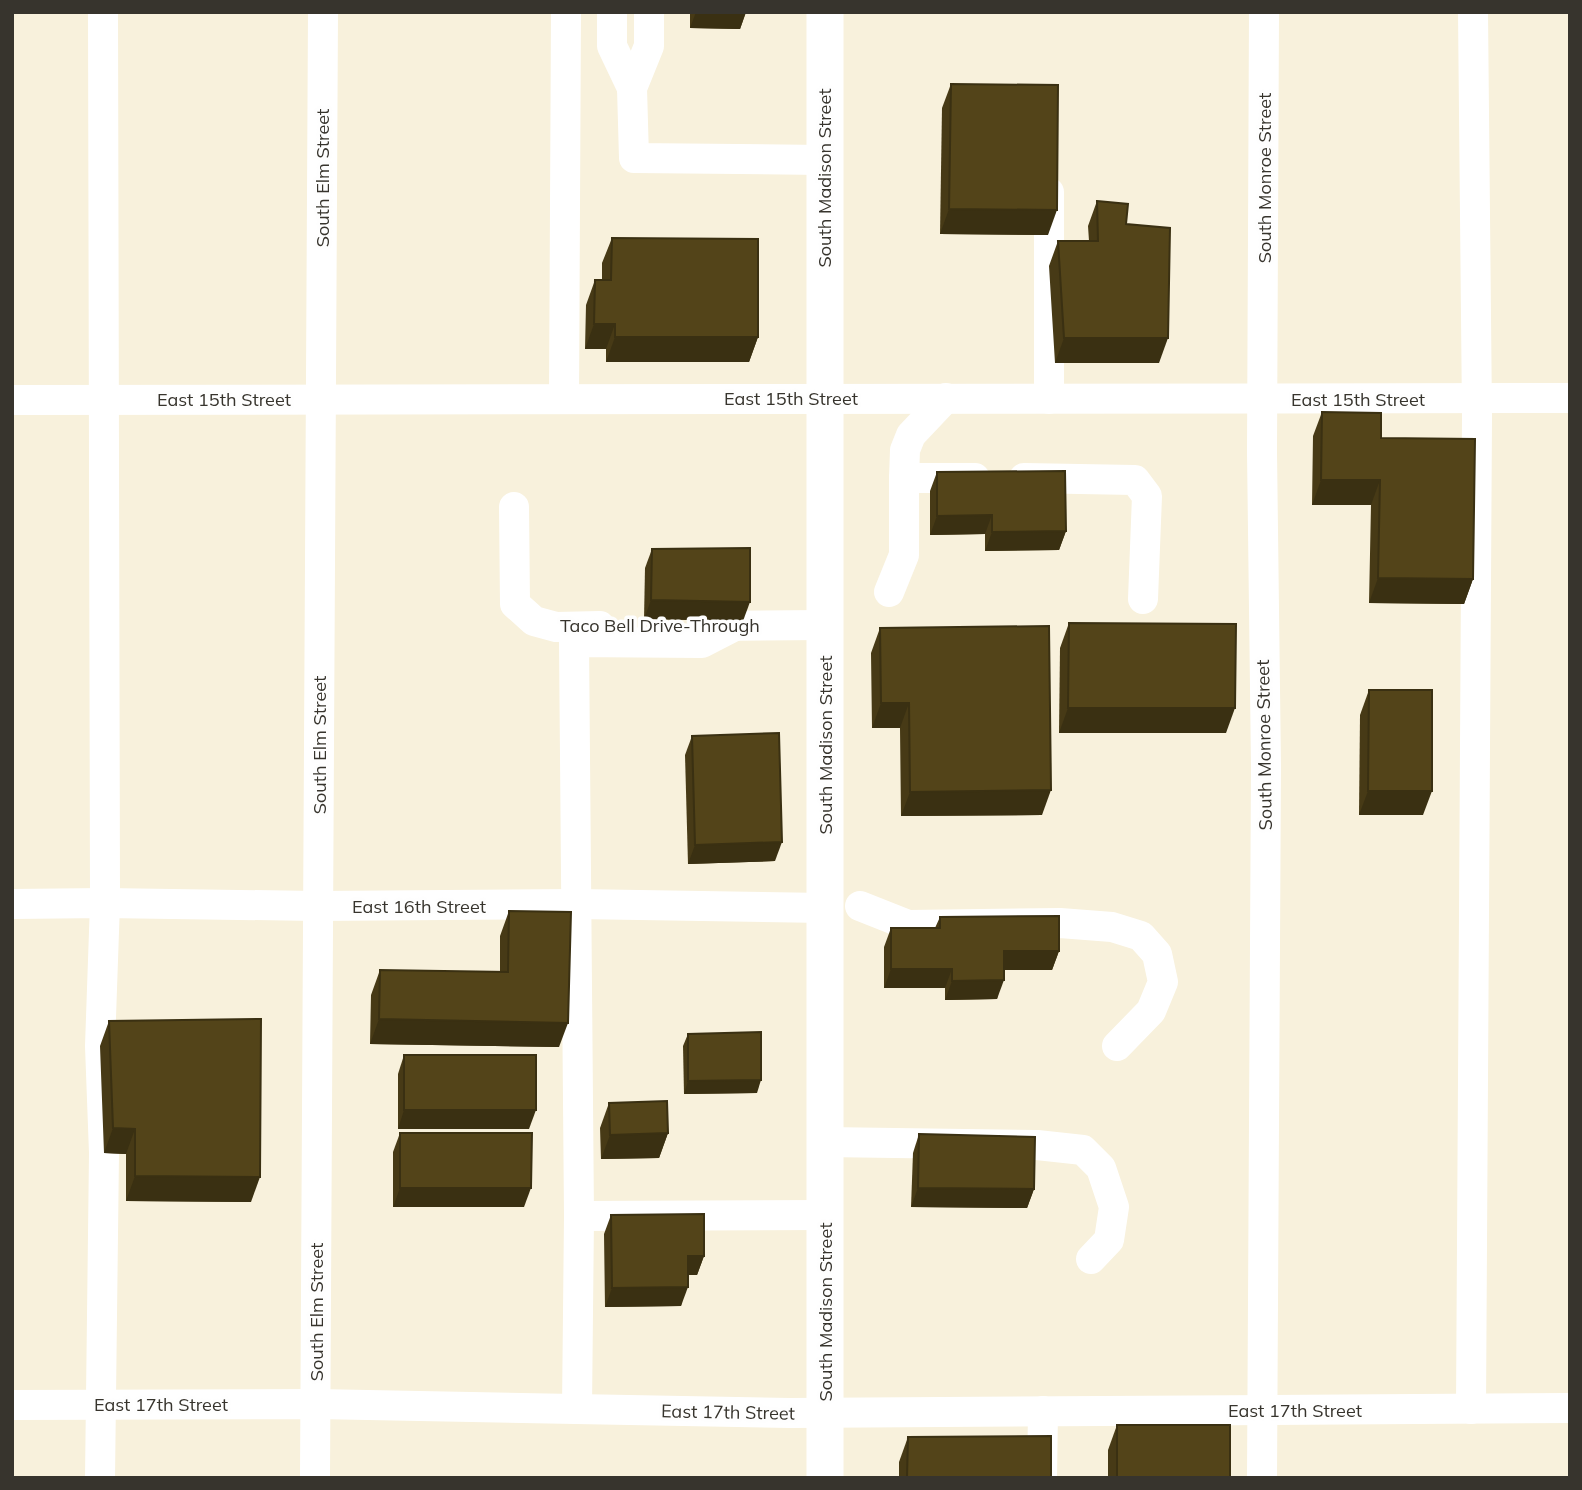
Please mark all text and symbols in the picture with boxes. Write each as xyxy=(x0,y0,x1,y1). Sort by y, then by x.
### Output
street label: South Madison Street xyxy=(813,89,836,267)
street label: South Monroe Street xyxy=(1253,93,1276,263)
street label: South Elm Street xyxy=(311,109,334,247)
street label: East 15th Street xyxy=(724,387,858,410)
street label: East 15th Street xyxy=(157,388,291,411)
street label: East 15th Street xyxy=(1291,388,1425,411)
street label: Taco Bell Drive-Through xyxy=(560,614,760,637)
street label: South Madison Street xyxy=(814,656,837,834)
street label: South Monroe Street xyxy=(1251,659,1277,831)
street label: South Elm Street xyxy=(308,676,331,814)
street label: East 16th Street xyxy=(352,895,486,918)
street label: South Madison Street xyxy=(814,1223,837,1401)
street label: South Elm Street xyxy=(305,1243,328,1381)
street label: East 17th Street xyxy=(94,1393,228,1416)
street label: East 17th Street xyxy=(661,1399,795,1425)
street label: East 17th Street xyxy=(1228,1399,1362,1422)

